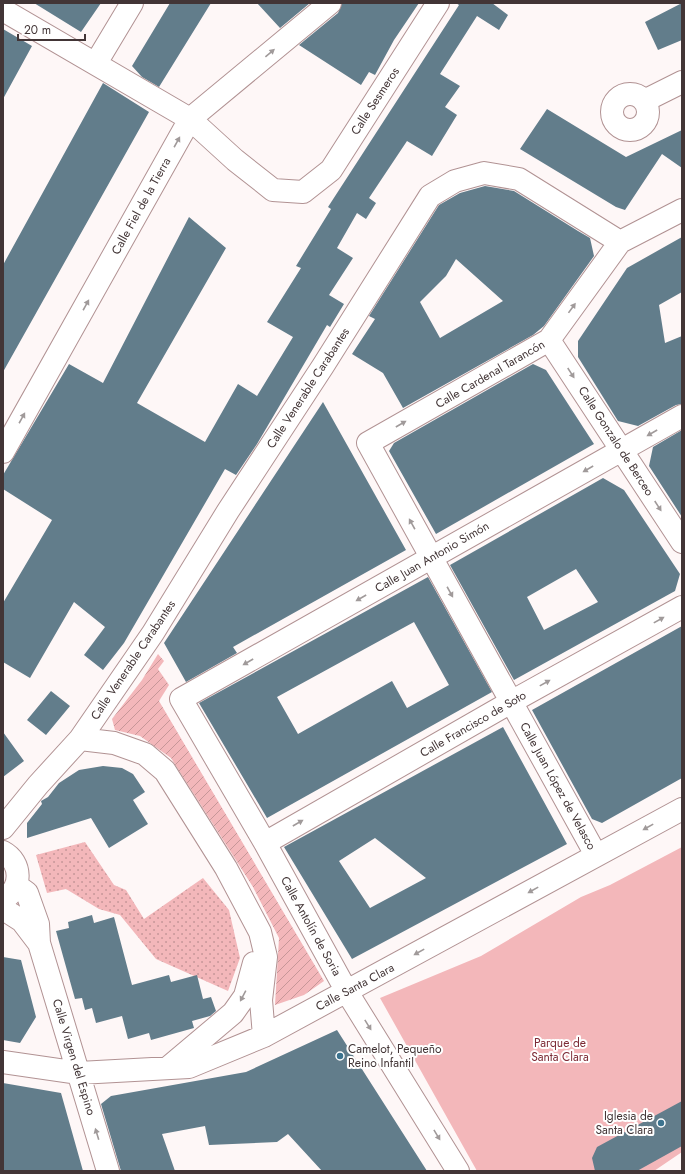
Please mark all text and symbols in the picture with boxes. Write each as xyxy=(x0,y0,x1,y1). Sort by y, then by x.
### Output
scale bar xyxy=(18,16,85,42)
text: 20 m xyxy=(24,21,51,39)
one-way arrow xyxy=(264,49,275,58)
street label: Calle Sesmeros xyxy=(346,63,404,139)
one-way arrow xyxy=(174,137,181,148)
street label: Calle Fiel de la Tierra xyxy=(107,154,175,258)
one-way arrow xyxy=(82,299,89,310)
one-way arrow xyxy=(568,303,576,314)
street label: Calle Venerable Carabantes xyxy=(262,324,354,452)
street label: Calle Cardenal Tarancón xyxy=(432,335,548,413)
one-way arrow xyxy=(567,367,574,378)
street label: Calle Gonzalo de Berceo xyxy=(574,383,659,500)
one-way arrow xyxy=(19,412,26,424)
one-way arrow xyxy=(396,420,407,427)
one-way arrow xyxy=(646,429,658,436)
one-way arrow xyxy=(582,466,593,473)
one-way arrow xyxy=(655,500,662,512)
street label: Calle Juan Antonio Simón xyxy=(372,517,492,597)
one-way arrow xyxy=(409,518,416,529)
one-way arrow xyxy=(447,586,453,598)
one-way arrow xyxy=(355,594,367,601)
street label: Calle Venerable Carabantes xyxy=(86,596,180,723)
one-way arrow xyxy=(653,617,665,623)
one-way arrow xyxy=(242,659,254,665)
one-way arrow xyxy=(540,679,551,686)
street label: Calle Francisco de Soto xyxy=(417,686,530,762)
street label: Calle Juan López de Velasco xyxy=(515,719,601,853)
one-way arrow xyxy=(293,820,304,827)
one-way arrow xyxy=(642,824,653,831)
street label: Calle Antolín de Soria xyxy=(276,873,346,979)
one-way arrow xyxy=(528,886,539,893)
one-way arrow xyxy=(414,949,425,956)
street label: Calle Santa Clara xyxy=(312,959,398,1015)
one-way arrow xyxy=(240,991,246,1002)
street label: Calle Virgen del Espino xyxy=(48,997,100,1118)
one-way arrow xyxy=(364,1020,372,1030)
park label: Parque de Santa Clara xyxy=(531,1034,589,1066)
place label: Camelot, Pequeño Reino Infantil xyxy=(348,1040,442,1072)
marker: Camelot, Pequeño Reino Infantil xyxy=(335,1051,345,1061)
place label: Iglesia de Santa Clara xyxy=(595,1107,653,1139)
marker: Iglesia de Santa Clara xyxy=(656,1118,666,1128)
one-way arrow xyxy=(94,1127,100,1139)
one-way arrow xyxy=(433,1129,440,1141)

